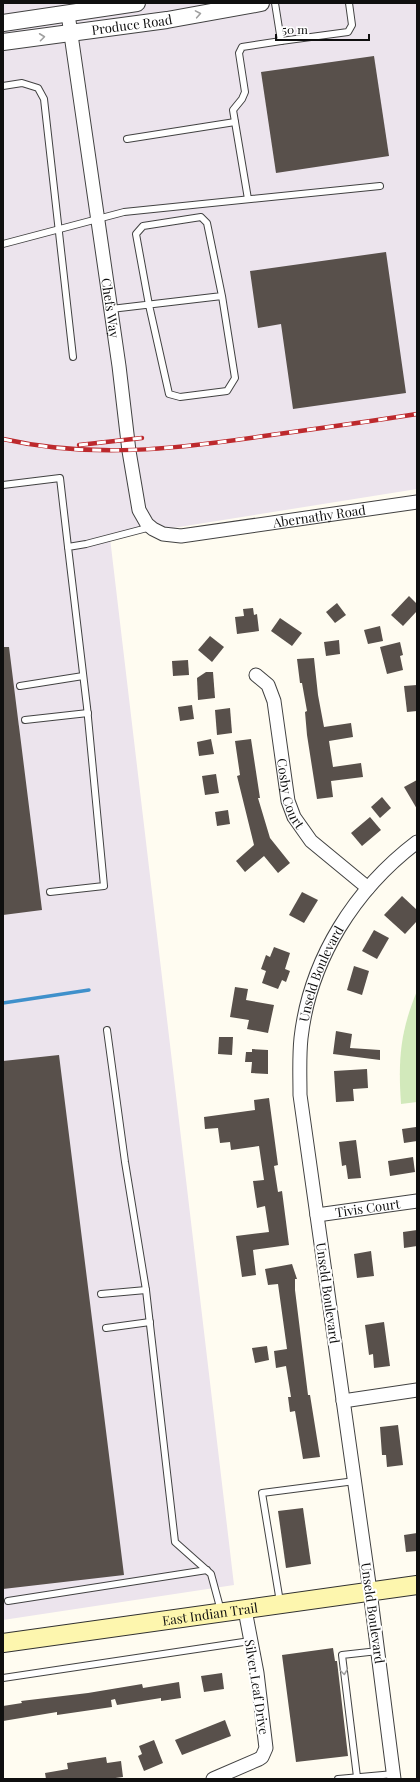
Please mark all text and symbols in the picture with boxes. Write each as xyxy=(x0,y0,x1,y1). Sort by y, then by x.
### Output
street label: Produce Road xyxy=(90,10,174,38)
one-way arrow xyxy=(195,10,201,19)
scale bar xyxy=(276,16,369,42)
text: 50 m xyxy=(282,21,308,37)
one-way arrow xyxy=(39,33,45,42)
street label: Chefs Way xyxy=(98,277,124,339)
street label: Abernathy Road xyxy=(271,500,367,531)
street label: Cosby Court xyxy=(274,757,309,832)
street label: Unseld Boulevard xyxy=(295,922,347,1023)
street label: Tivis Court xyxy=(334,1194,401,1220)
street label: Unseld Boulevard xyxy=(313,1241,344,1345)
street label: Unseld Boulevard xyxy=(358,1561,389,1665)
street label: East Indian Trail xyxy=(161,1598,259,1629)
street label: Silver Leaf Drive xyxy=(242,1638,273,1736)
one-way arrow xyxy=(339,1669,348,1675)

